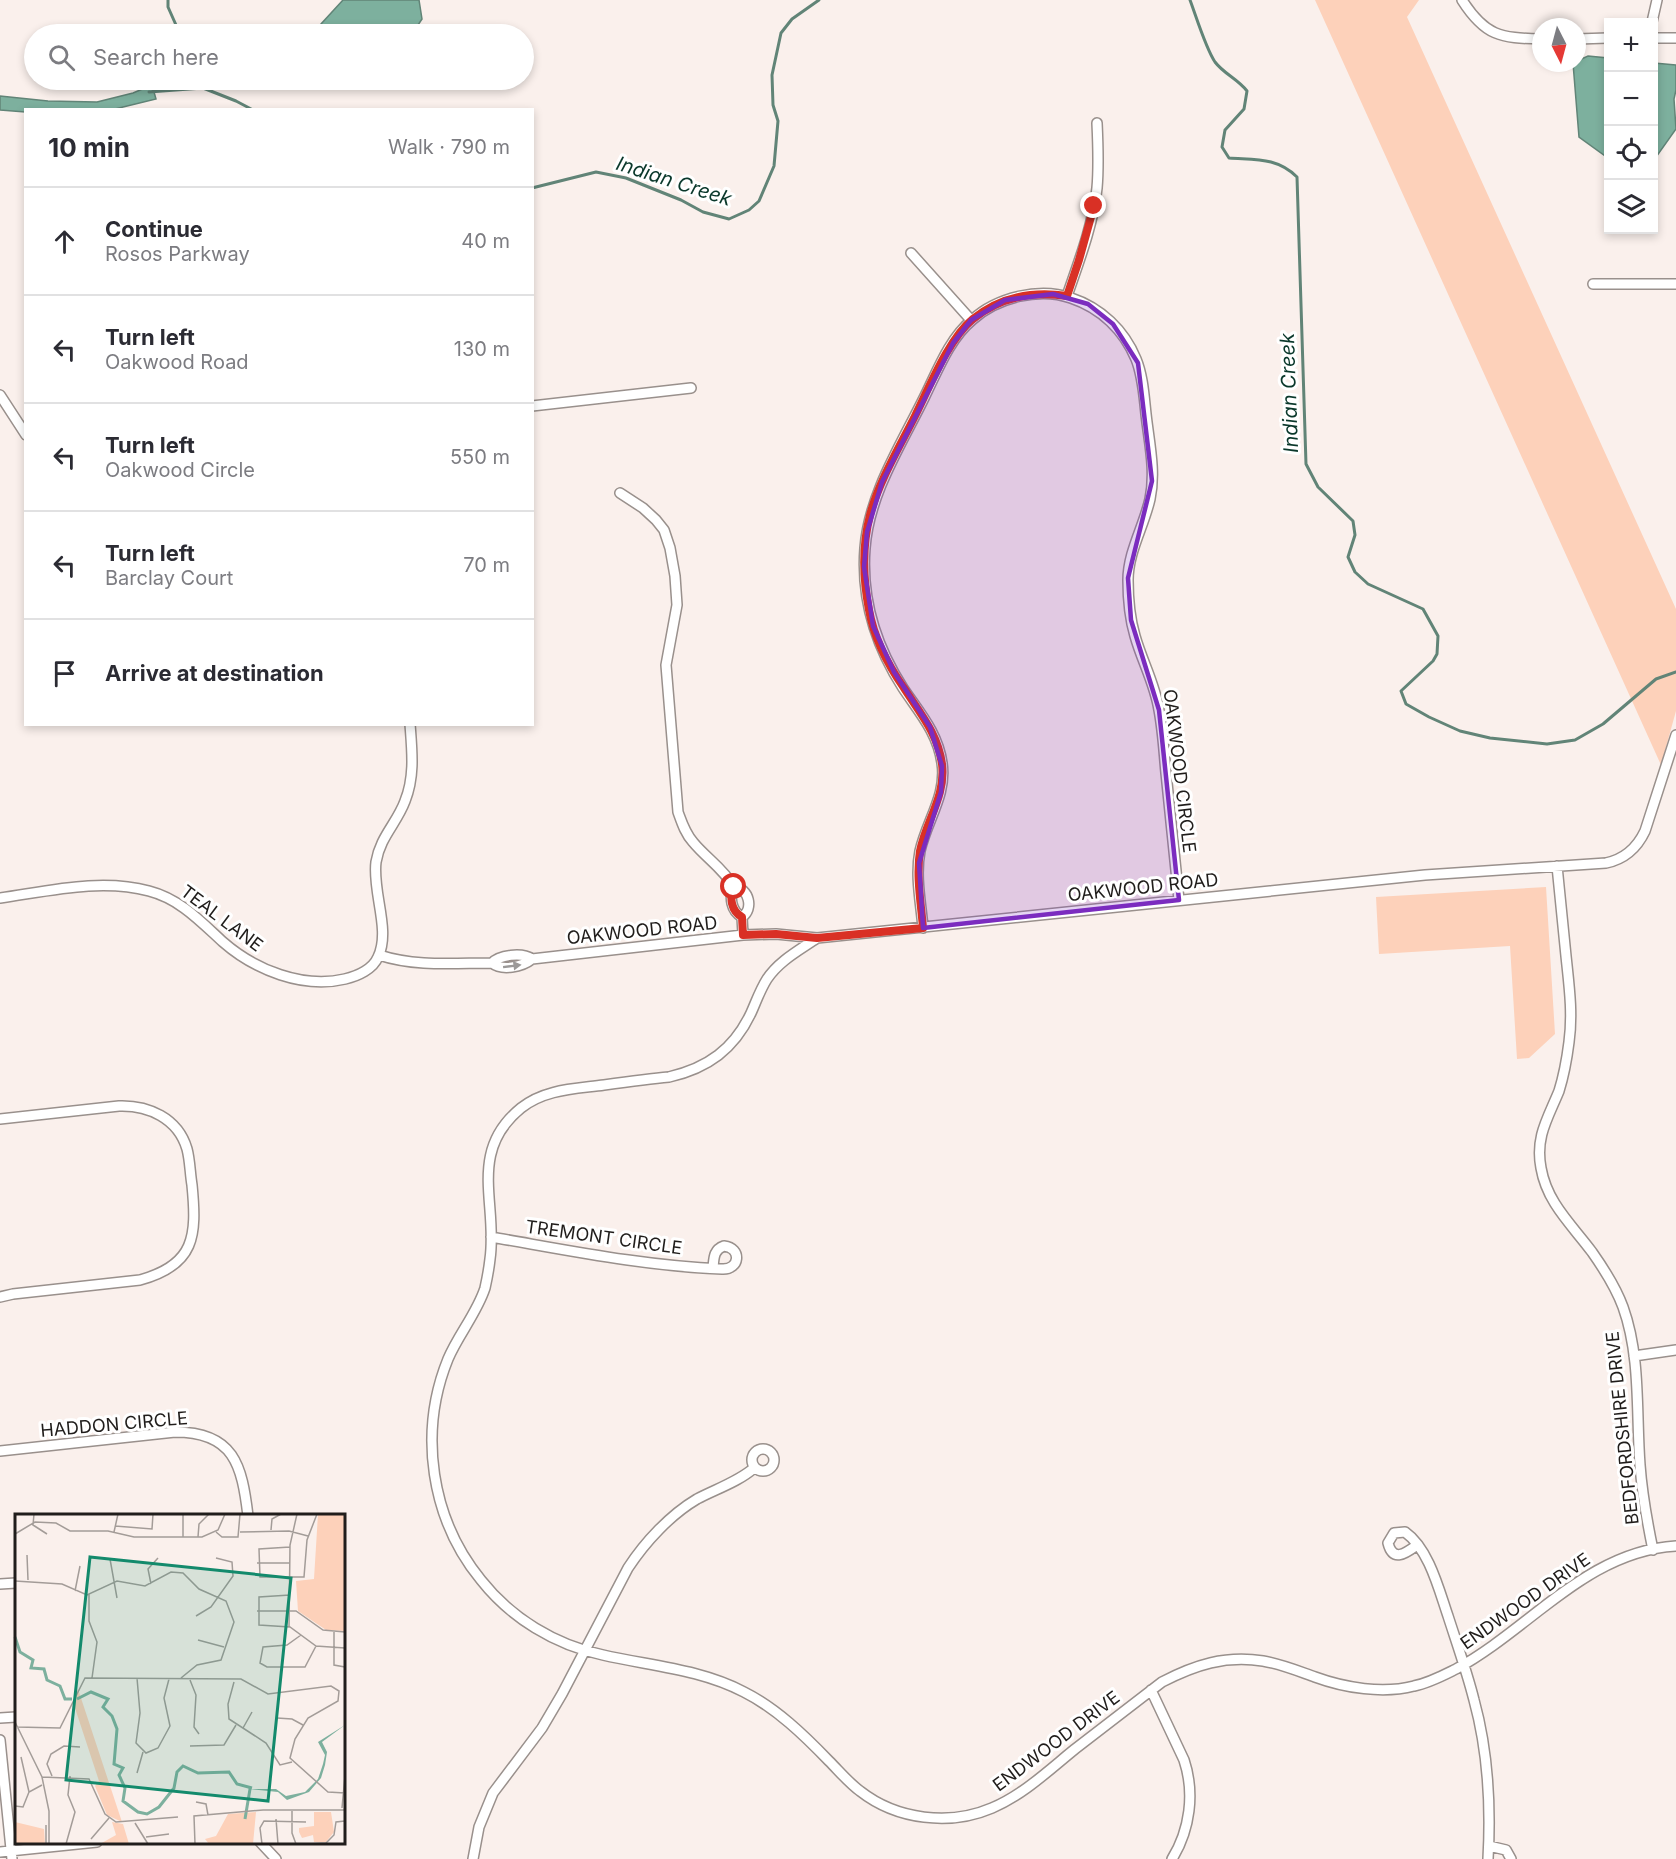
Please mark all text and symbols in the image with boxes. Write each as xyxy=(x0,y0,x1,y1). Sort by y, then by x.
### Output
north arrow xyxy=(1532,18,1586,72)
map controls xyxy=(1604,18,1658,234)
button: + xyxy=(1604,18,1658,72)
search box xyxy=(24,24,534,90)
icon: search xyxy=(45,41,78,74)
text: Search here xyxy=(93,44,219,70)
button: − xyxy=(1604,72,1658,126)
button: locate xyxy=(1604,126,1658,180)
text: 10 min xyxy=(48,132,130,163)
text: Walk · 790 m xyxy=(388,135,510,159)
water label: Indian Creek xyxy=(613,151,736,211)
button: layers xyxy=(1604,180,1658,234)
route end xyxy=(1080,192,1106,218)
text: Continue xyxy=(105,216,203,242)
icon: ahead xyxy=(48,225,81,258)
text: 40 m xyxy=(461,229,510,253)
text: Rosos Parkway xyxy=(105,242,250,266)
text: Turn left xyxy=(105,324,195,350)
water label: Indian Creek xyxy=(1275,332,1303,453)
icon: left xyxy=(48,333,81,366)
text: 130 m xyxy=(454,337,510,361)
text: Oakwood Road xyxy=(105,350,249,374)
text: Turn left xyxy=(105,432,195,458)
icon: left xyxy=(48,441,81,474)
text: 550 m xyxy=(450,445,510,469)
text: Oakwood Circle xyxy=(105,458,255,482)
text: Turn left xyxy=(105,540,195,566)
icon: left xyxy=(48,549,81,582)
text: 70 m xyxy=(463,553,510,577)
text: Barclay Court xyxy=(105,566,233,590)
icon: arrive xyxy=(48,657,81,690)
text: Arrive at destination xyxy=(105,660,324,686)
street label: OAKWOOD CIRCLE xyxy=(1160,688,1200,854)
street label: OAKWOOD ROAD xyxy=(1067,869,1219,905)
route start xyxy=(720,873,746,899)
street label: TEAL LANE xyxy=(177,880,267,956)
street label: OAKWOOD ROAD xyxy=(566,912,718,948)
one-way arrow xyxy=(502,961,521,971)
street label: TREMONT CIRCLE xyxy=(524,1216,684,1258)
street label: BEDFORDSHIRE DRIVE xyxy=(1601,1330,1643,1526)
street label: HADDON CIRCLE xyxy=(39,1407,189,1441)
inset map xyxy=(15,1514,345,1844)
street label: ENDWOOD DRIVE xyxy=(1456,1548,1594,1654)
street label: ENDWOOD DRIVE xyxy=(988,1686,1124,1796)

